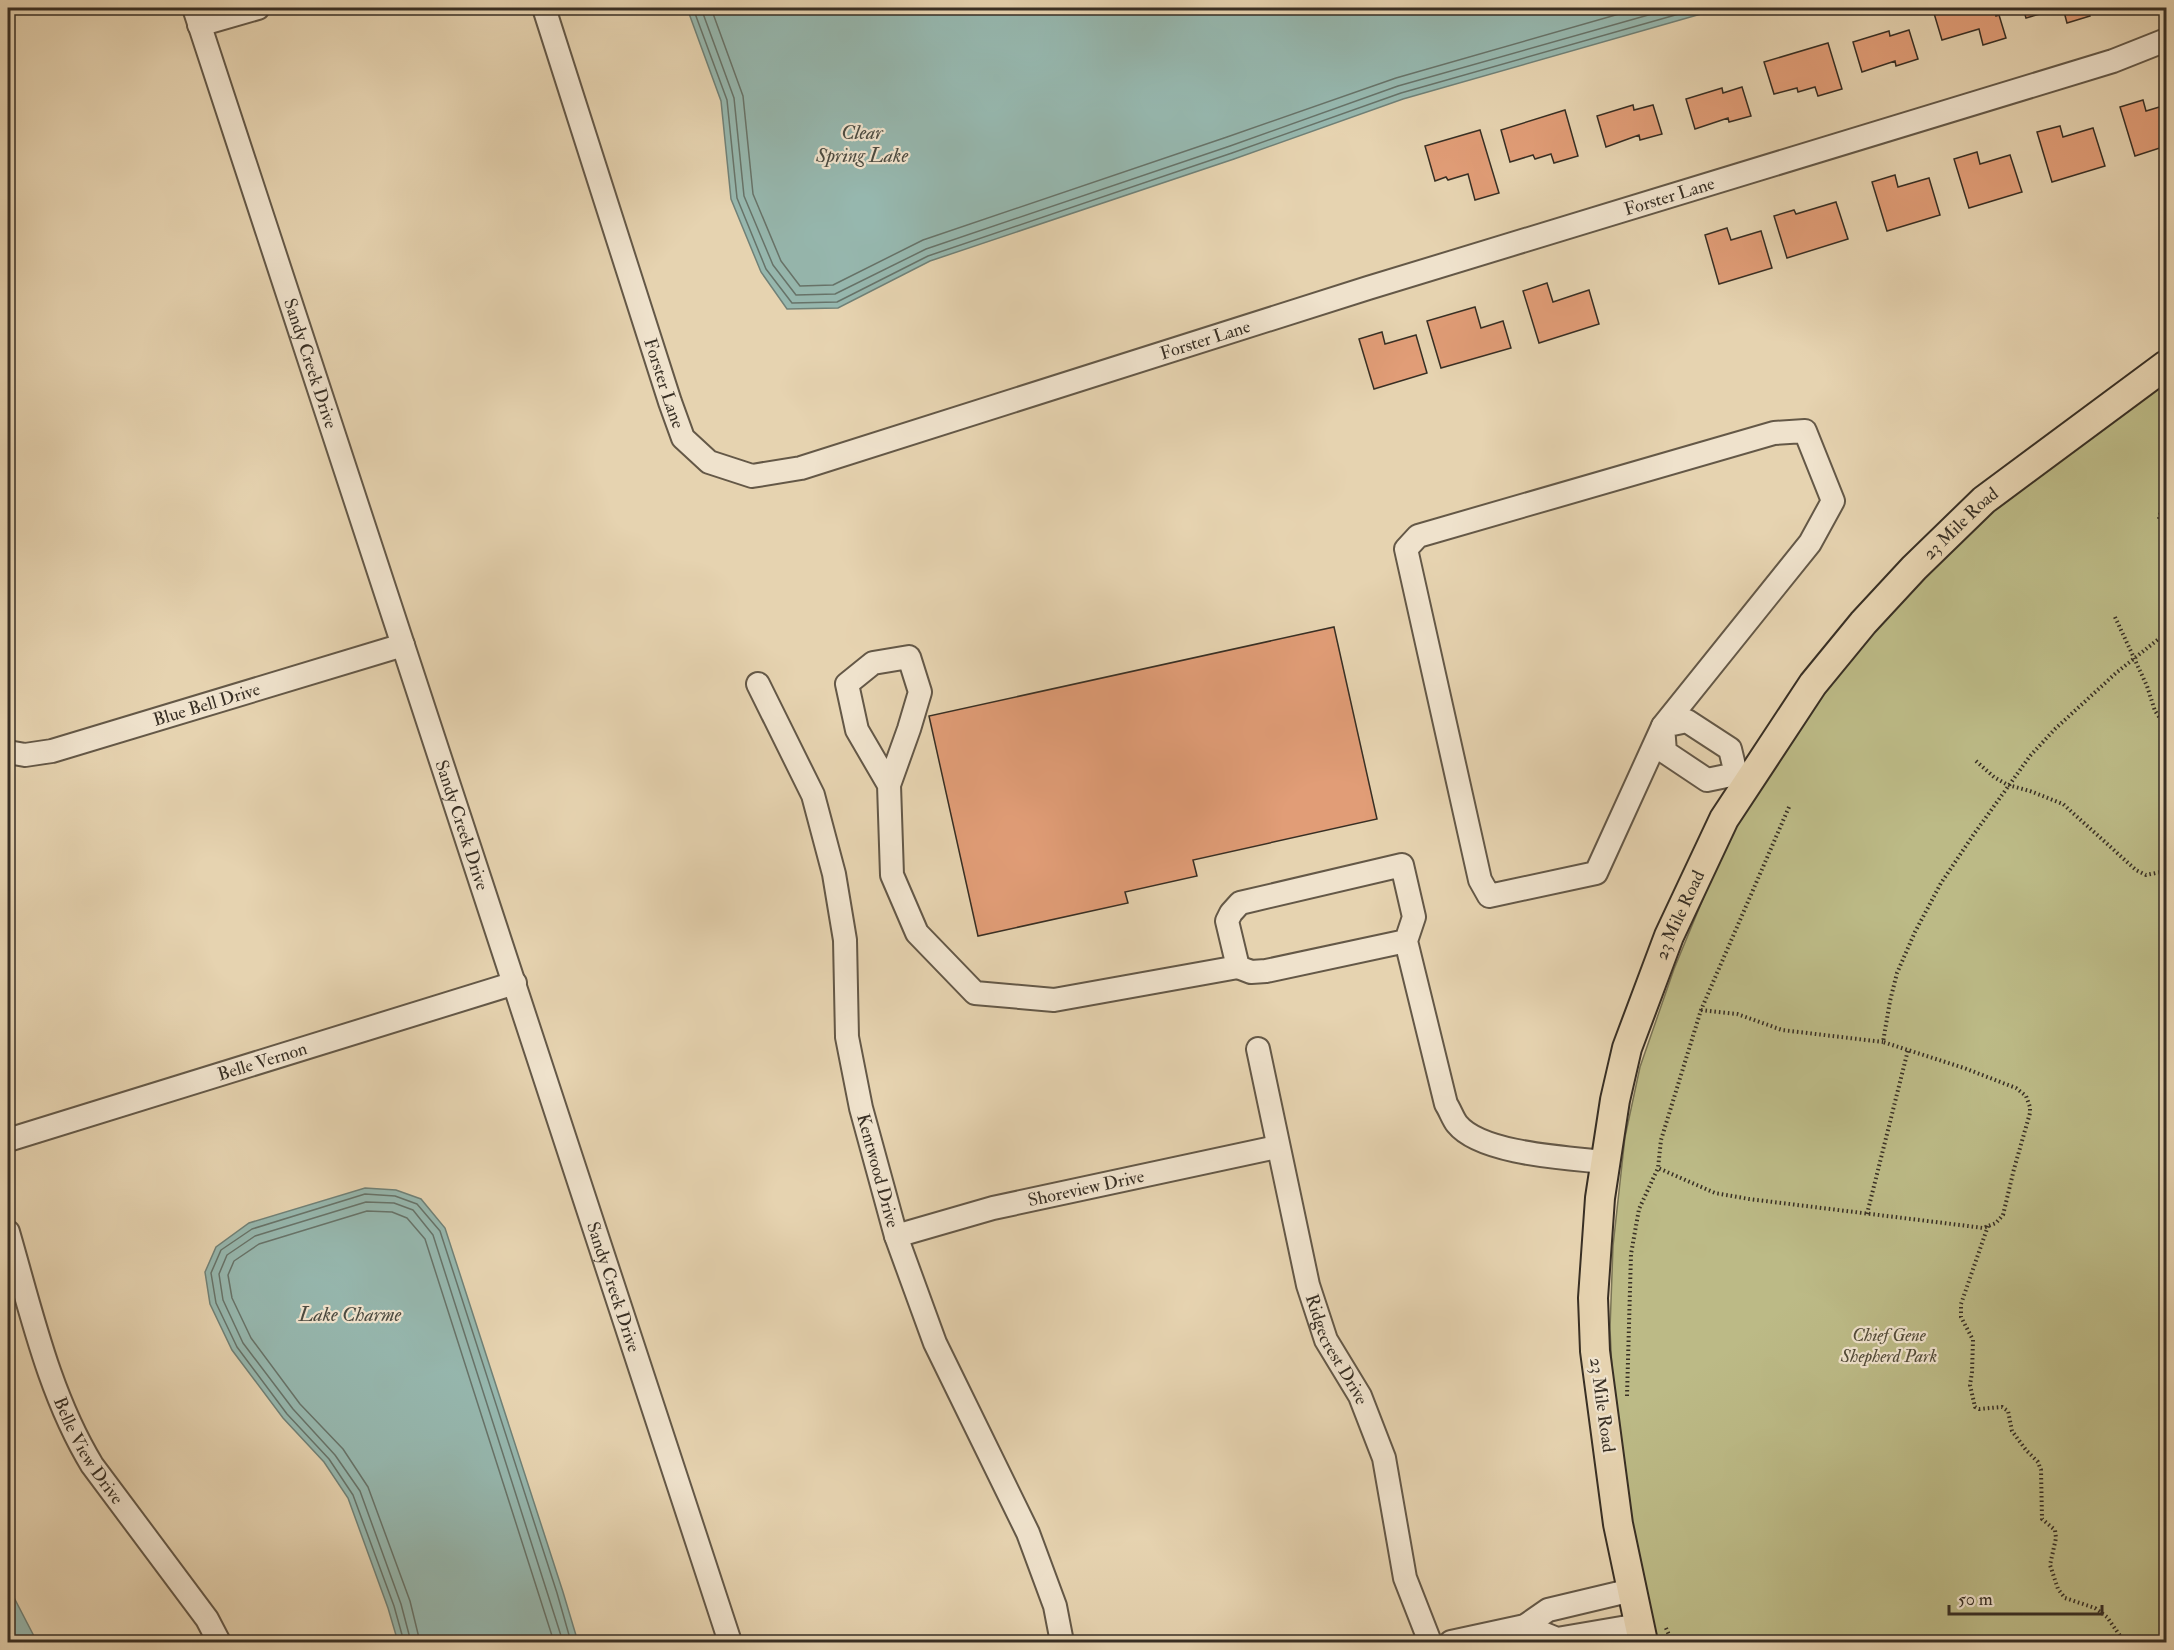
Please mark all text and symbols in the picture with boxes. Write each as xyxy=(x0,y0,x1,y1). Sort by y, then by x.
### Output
water label: Clear Spring Lake xyxy=(815,120,908,168)
street label: Forster Lane xyxy=(1621,171,1718,221)
street label: Sandy Creek Drive xyxy=(279,295,343,432)
street label: Forster Lane xyxy=(1157,315,1253,365)
street label: Forster Lane xyxy=(639,335,690,432)
street label: 23 Mile Road xyxy=(1918,482,2003,565)
street label: Blue Bell Drive xyxy=(150,677,263,731)
street label: Sandy Creek Drive xyxy=(430,757,494,894)
street label: 23 Mile Road xyxy=(1650,867,1710,963)
street label: Belle Vernon xyxy=(215,1037,310,1086)
street label: Kentwood Drive xyxy=(852,1111,905,1231)
street label: Shoreview Drive xyxy=(1026,1164,1147,1212)
street label: Sandy Creek Drive xyxy=(581,1219,646,1355)
street label: Ridgecrest Drive xyxy=(1300,1291,1374,1408)
water label: Lake Charme xyxy=(298,1302,401,1327)
park label: Chief Gene Shepherd Park xyxy=(1840,1324,1937,1368)
street label: 23 Mile Road xyxy=(1584,1356,1620,1454)
street label: Belle View Drive xyxy=(48,1393,129,1509)
scale bar xyxy=(1949,1578,2102,1616)
text: 50 m xyxy=(1958,1588,1993,1611)

